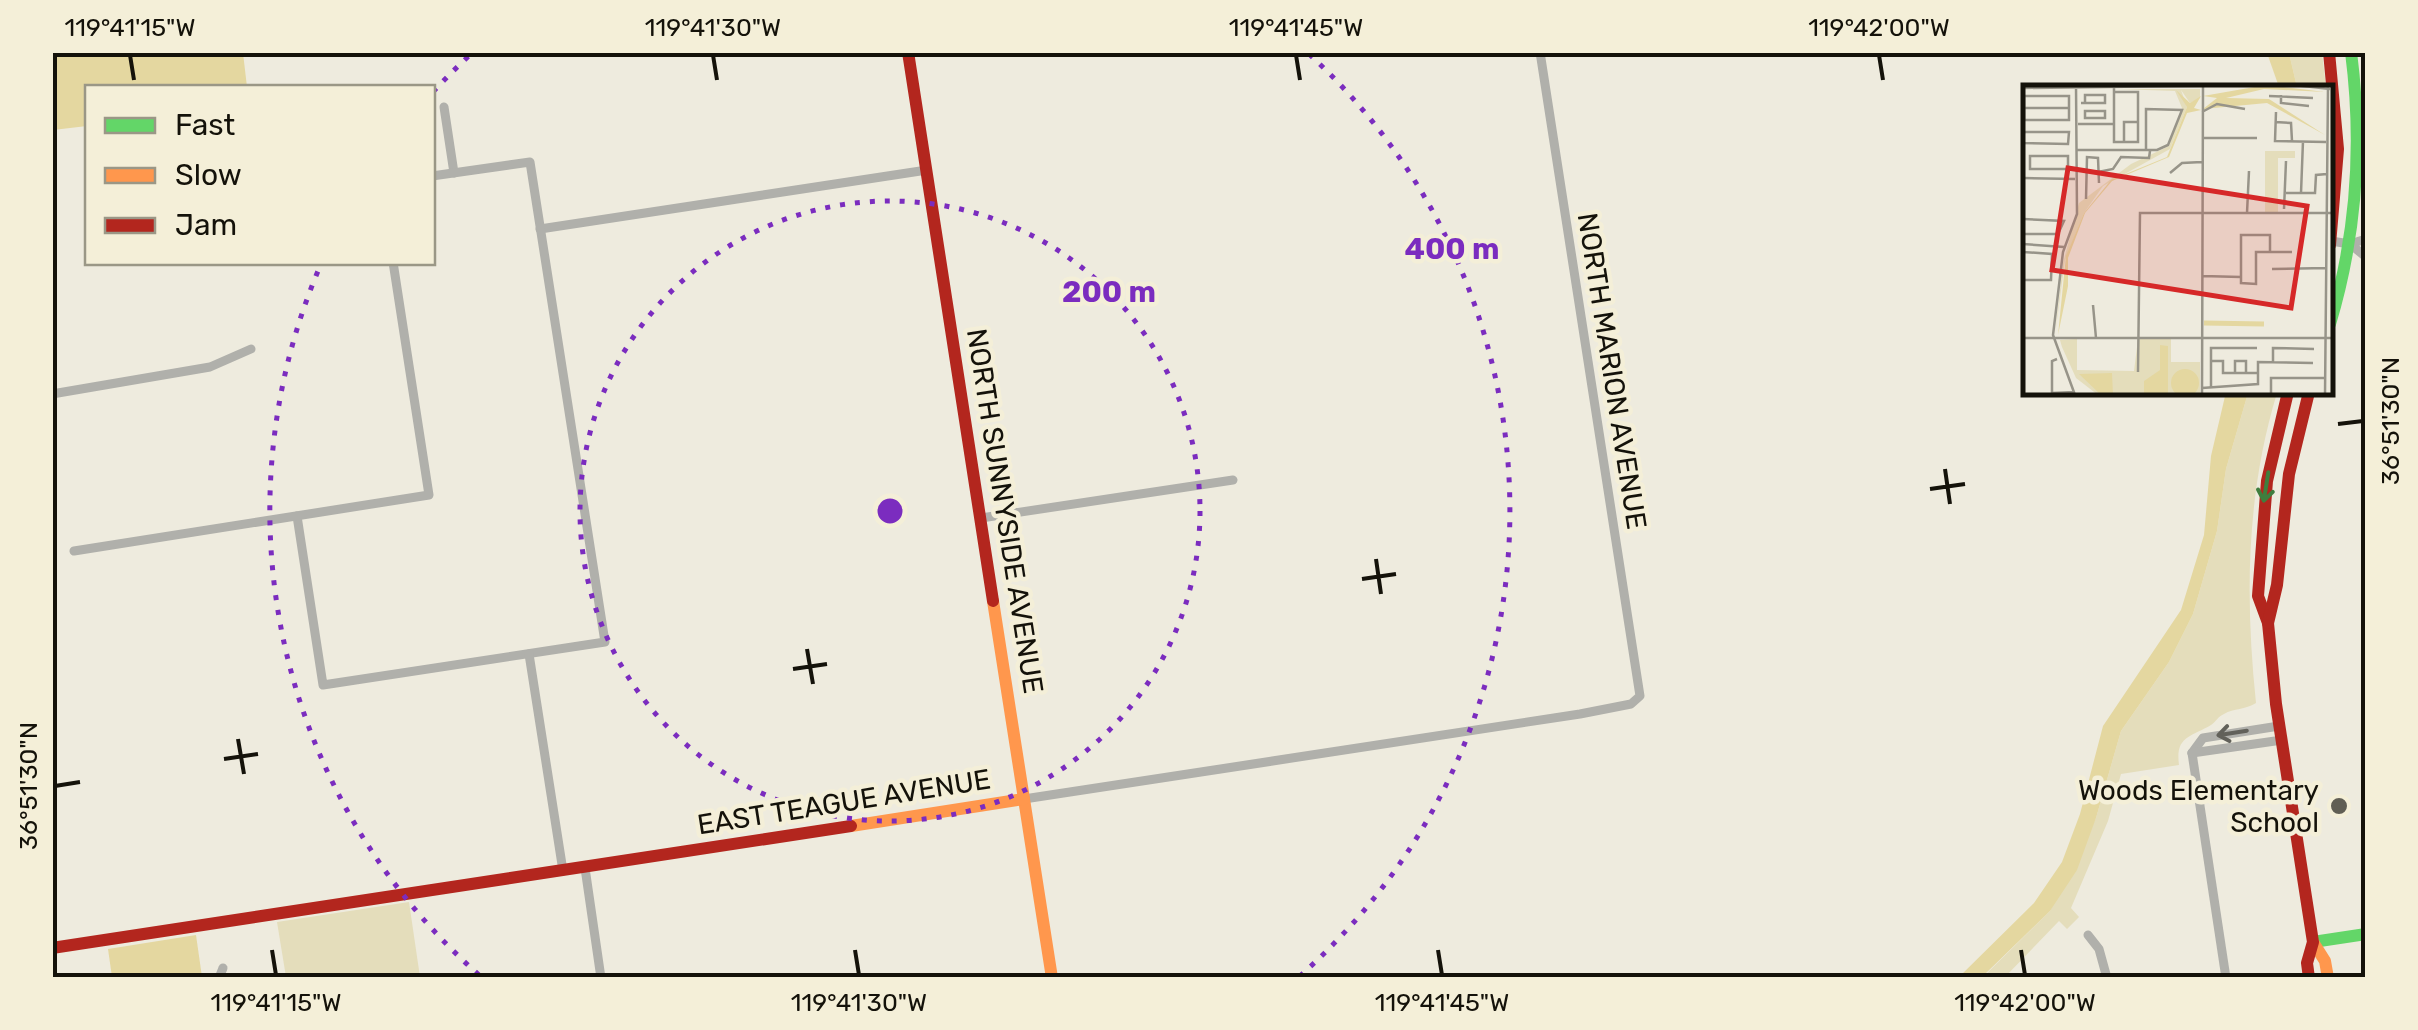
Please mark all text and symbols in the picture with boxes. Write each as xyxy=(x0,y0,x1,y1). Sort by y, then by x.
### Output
text: 119°41'15"W xyxy=(65,13,195,42)
text: 119°41'30"W xyxy=(645,13,781,42)
text: 119°41'45"W xyxy=(1229,13,1363,42)
text: 119°42'00"W xyxy=(1808,13,1950,42)
legend xyxy=(85,85,435,265)
inset map xyxy=(2023,85,2333,395)
text: Fast xyxy=(175,107,235,143)
text: Slow xyxy=(175,157,242,193)
text: Jam xyxy=(175,207,237,243)
street label: NORTH MARION AVENUE xyxy=(1571,210,1653,532)
text: 400 m xyxy=(1404,231,1500,267)
text: 200 m xyxy=(1062,274,1156,310)
street label: NORTH SUNNYSIDE AVENUE xyxy=(960,326,1050,696)
text: 36°51'30"N xyxy=(2376,357,2405,485)
one-way arrow xyxy=(2256,471,2275,503)
centre of rings xyxy=(872,493,908,529)
text: 36°51'30"N xyxy=(14,722,43,850)
one-way arrow xyxy=(2216,725,2249,743)
street label: EAST TEAGUE AVENUE xyxy=(695,763,993,841)
place label: Woods Elementary School xyxy=(2078,774,2319,839)
marker: Woods Elementary School xyxy=(2328,795,2350,817)
text: 119°41'15"W xyxy=(211,988,341,1017)
text: 119°41'30"W xyxy=(791,988,927,1017)
text: 119°41'45"W xyxy=(1375,988,1509,1017)
text: 119°42'00"W xyxy=(1954,988,2096,1017)

